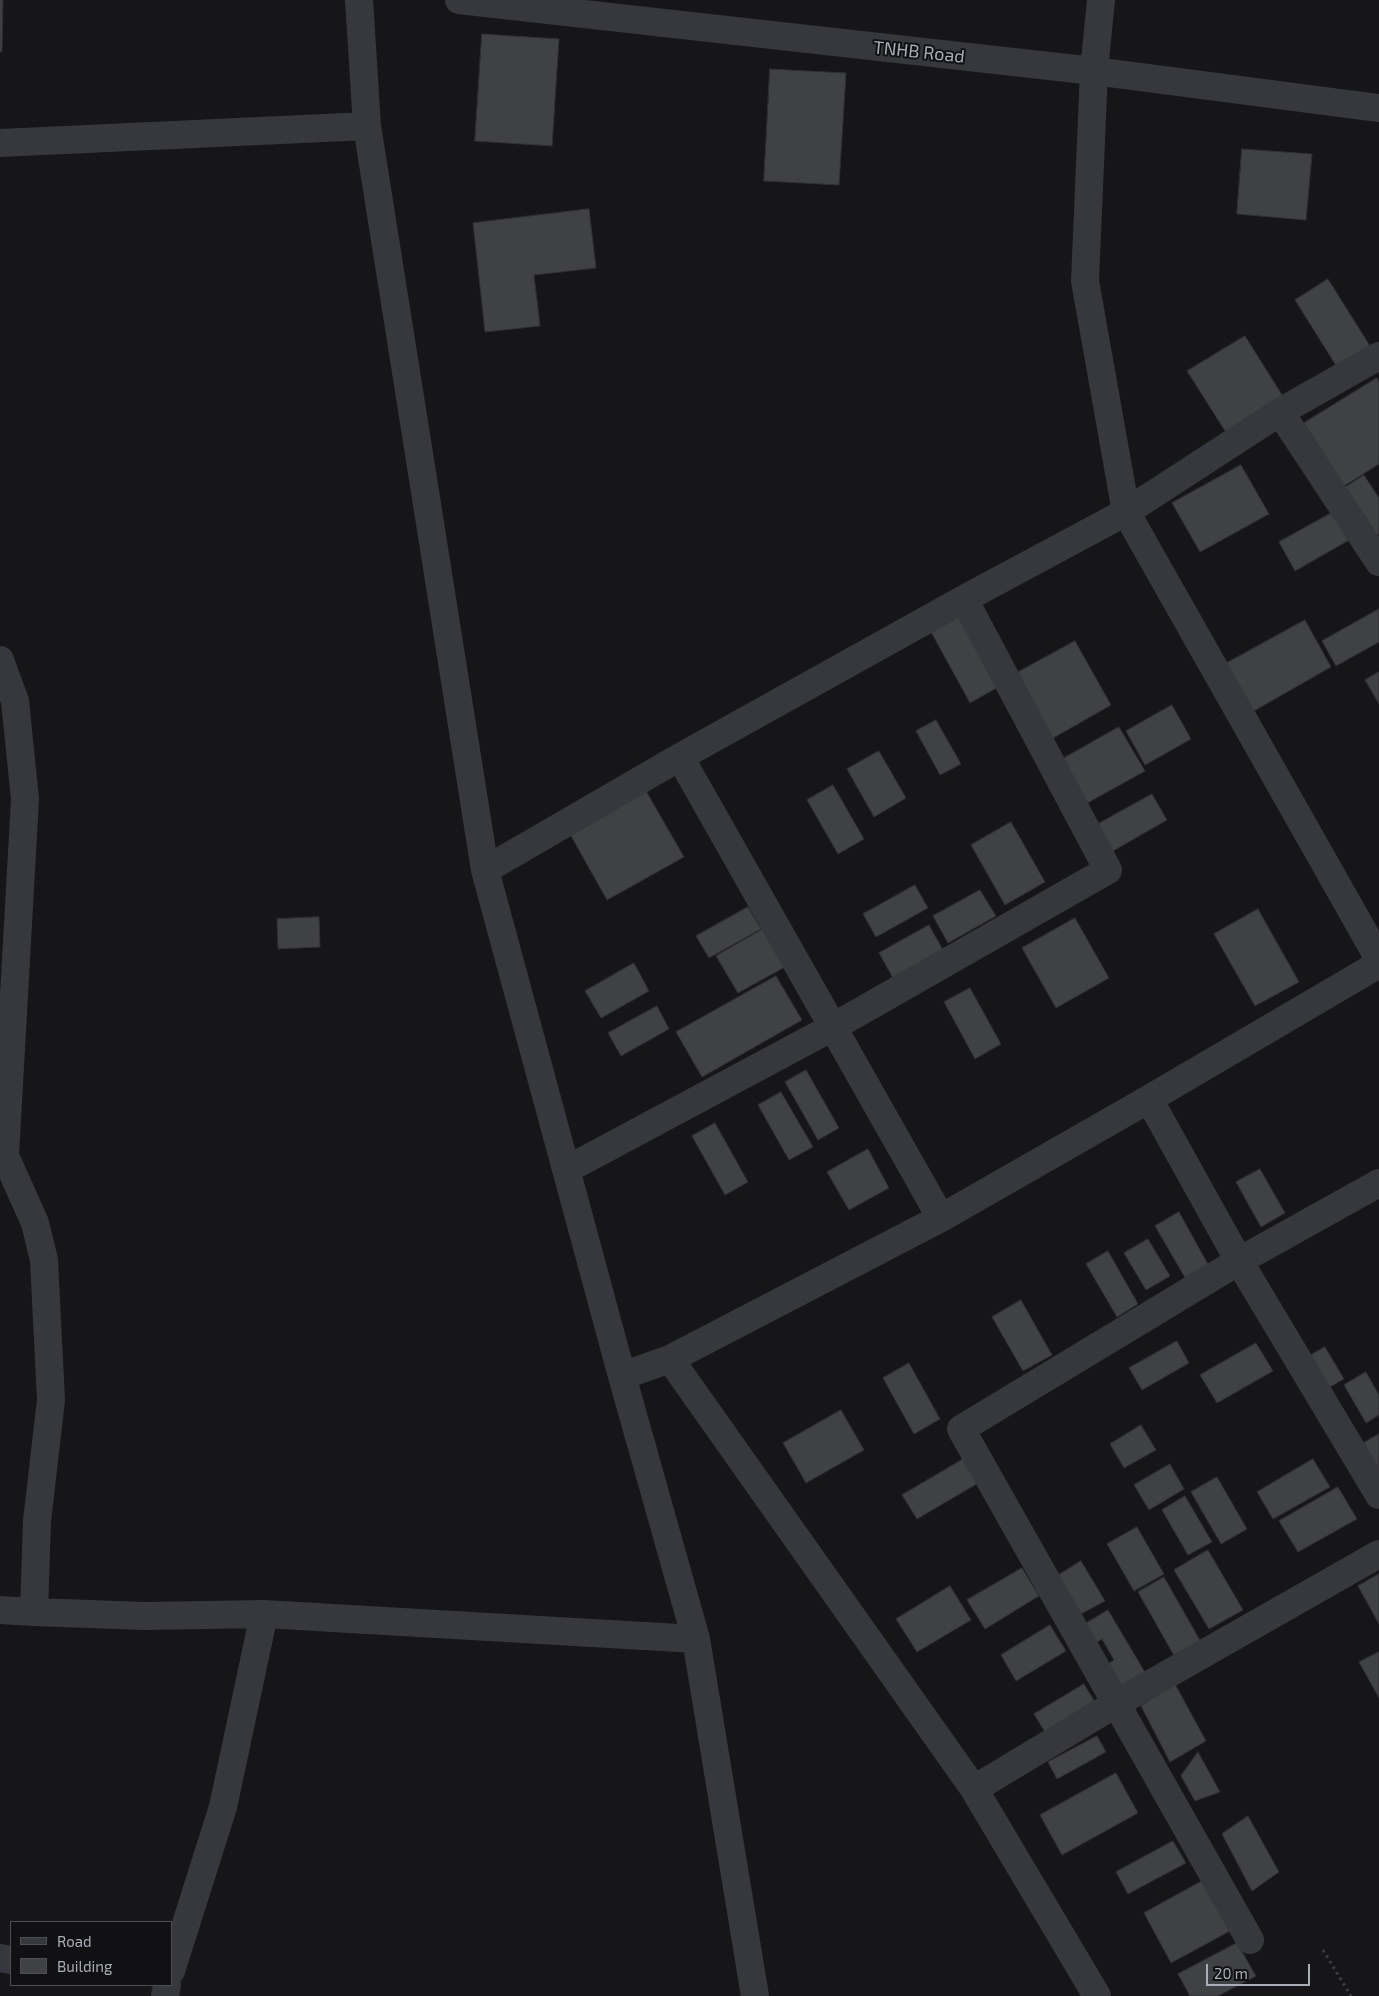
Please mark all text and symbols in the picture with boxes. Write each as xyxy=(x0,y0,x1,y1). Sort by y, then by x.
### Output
street label: TNHB Road xyxy=(872,36,966,68)
legend xyxy=(10,1921,172,1986)
text: Road xyxy=(57,1932,92,1950)
scale bar xyxy=(1209,1954,1313,1986)
text: Building xyxy=(57,1957,112,1975)
text: 20 m xyxy=(1214,1964,1248,1982)

